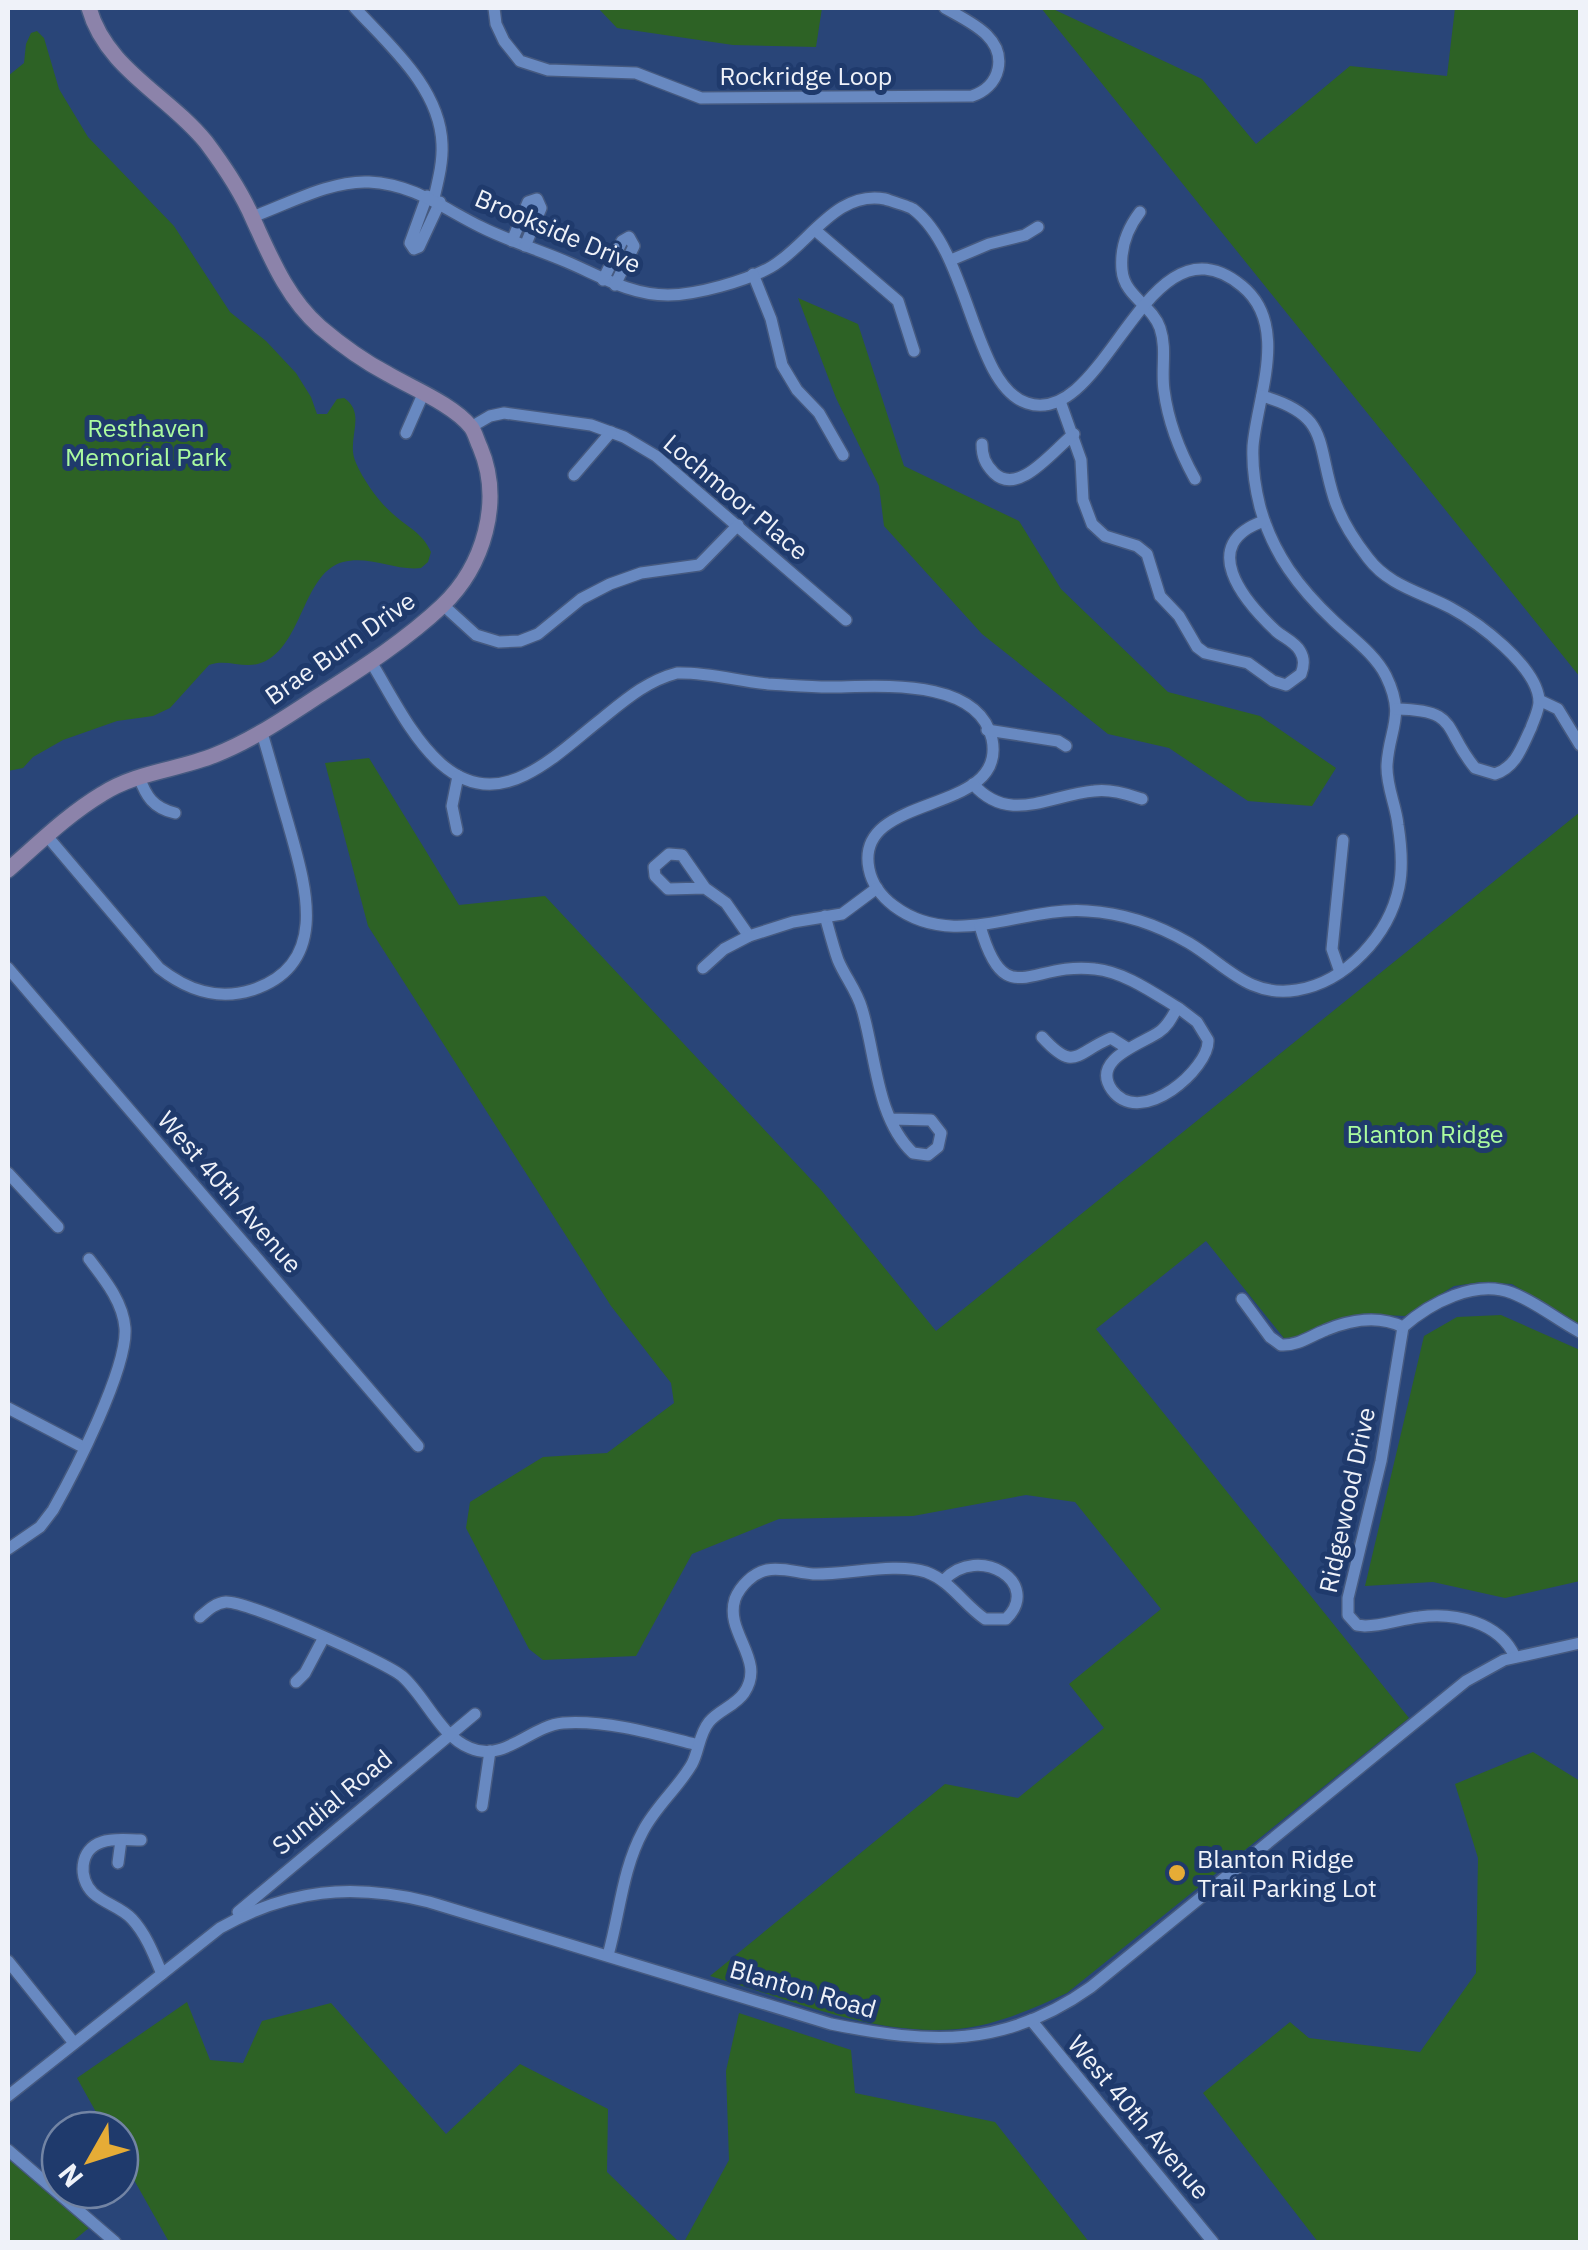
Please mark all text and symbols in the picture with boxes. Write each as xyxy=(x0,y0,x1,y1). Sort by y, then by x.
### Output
street label: Rockridge Loop xyxy=(720,59,892,92)
street label: Brookside Drive xyxy=(470,181,646,280)
park label: Resthaven Memorial Park xyxy=(65,411,227,473)
street label: Lochmoor Place xyxy=(657,426,816,567)
street label: Brae Burn Drive xyxy=(258,584,421,712)
street label: West 40th Avenue xyxy=(151,1104,310,1280)
park label: Blanton Ridge xyxy=(1347,1117,1503,1150)
street label: Ridgewood Drive xyxy=(1311,1404,1382,1596)
street label: Sundial Road xyxy=(265,1742,399,1862)
place label: Blanton Ridge Trail Parking Lot xyxy=(1197,1842,1377,1904)
marker: Blanton Ridge Trail Parking Lot xyxy=(1166,1862,1188,1884)
street label: Blanton Road xyxy=(726,1952,880,2025)
street label: West 40th Avenue xyxy=(1061,2028,1218,2206)
north arrow xyxy=(40,2110,140,2210)
text: N xyxy=(49,2157,91,2196)

